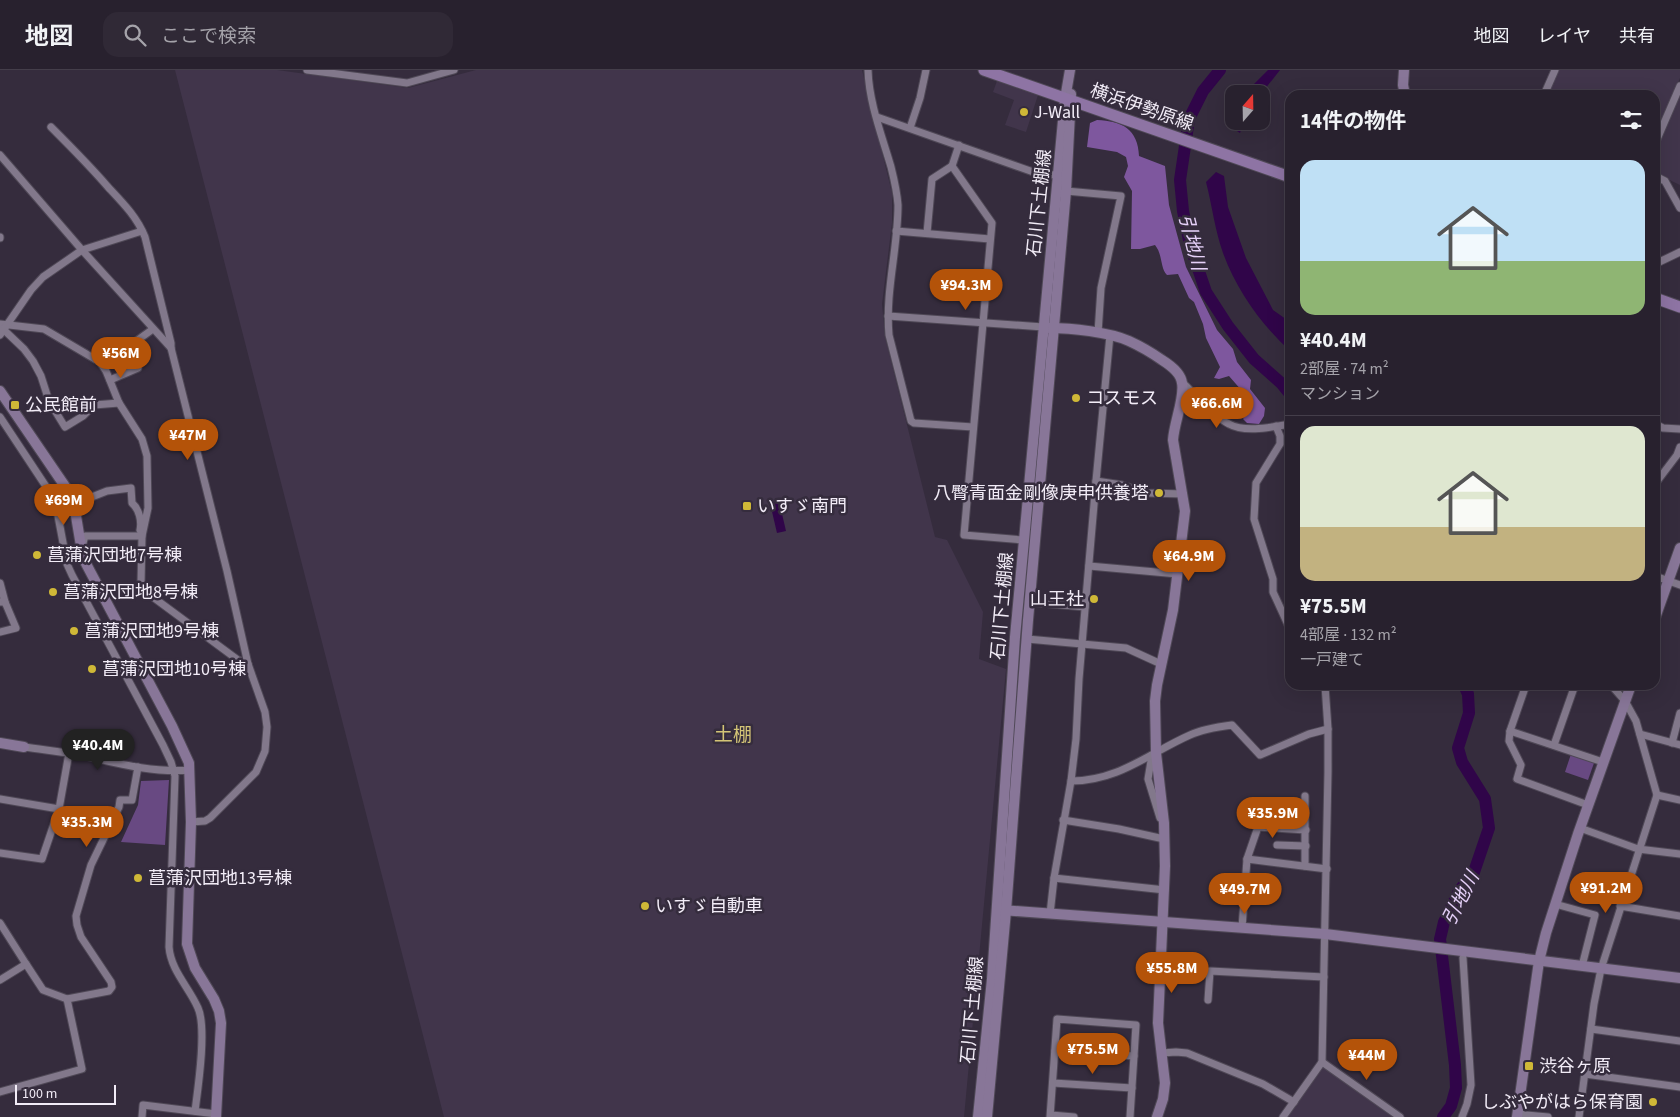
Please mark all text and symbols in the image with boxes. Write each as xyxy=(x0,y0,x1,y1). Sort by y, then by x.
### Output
search box xyxy=(103,12,453,57)
text: 地図 xyxy=(25,19,73,54)
icon: search xyxy=(121,21,149,49)
text: ここで検索 xyxy=(161,23,256,50)
text: 地図 xyxy=(1474,24,1510,49)
text: レイヤ xyxy=(1538,24,1591,49)
text: 共有 xyxy=(1619,24,1655,49)
street label: 横浜伊勢原線 xyxy=(1087,78,1197,137)
north arrow xyxy=(1225,85,1270,130)
map controls xyxy=(1225,85,1270,130)
place label: J-Wall xyxy=(1034,100,1080,125)
marker: J-Wall xyxy=(1018,106,1030,118)
text: 14件の物件 xyxy=(1300,106,1406,136)
icon: filters xyxy=(1617,106,1645,134)
street label: 石川下土棚線 xyxy=(1021,148,1058,258)
icon: home xyxy=(1428,193,1518,283)
water label: 引地川 xyxy=(1172,211,1212,275)
pin: ¥94.3M xyxy=(925,268,1007,311)
text: ¥94.3M xyxy=(941,274,991,296)
text: ¥40.4M xyxy=(1300,325,1367,355)
pin: ¥56M xyxy=(91,336,151,379)
text: ¥56M xyxy=(102,342,140,364)
text: 2部屋 · 74 m² xyxy=(1300,358,1389,380)
text: マンション xyxy=(1300,383,1380,405)
place label: コスモス xyxy=(1086,386,1158,411)
pin: ¥66.6M xyxy=(1176,386,1258,429)
marker: コスモス xyxy=(1070,392,1082,404)
text: ¥66.6M xyxy=(1192,392,1242,414)
place label: 公民館前 xyxy=(25,393,97,418)
marker: 公民館前 xyxy=(9,399,21,411)
pin: ¥47M xyxy=(158,418,218,461)
text: ¥47M xyxy=(169,424,207,446)
icon: home xyxy=(1428,458,1518,548)
place label: 八臀青面金剛像庚申供養塔 xyxy=(933,481,1149,506)
pin: ¥69M xyxy=(34,484,94,526)
marker: 八臀青面金剛像庚申供養塔 xyxy=(1153,487,1165,499)
text: ¥69M xyxy=(45,489,83,511)
place label: いすゞ南門 xyxy=(757,494,847,519)
marker: いすゞ南門 xyxy=(741,500,753,512)
pin: ¥64.9M xyxy=(1148,540,1230,582)
place label: 菖蒲沢団地7号棟 xyxy=(47,543,182,568)
text: ¥64.9M xyxy=(1164,545,1214,567)
marker: 菖蒲沢団地7号棟 xyxy=(31,549,43,561)
street label: 石川下土棚線 xyxy=(985,551,1020,661)
place label: 菖蒲沢団地8号棟 xyxy=(63,580,198,605)
marker: 菖蒲沢団地8号棟 xyxy=(47,586,59,598)
place label: 山王社 xyxy=(1030,587,1084,612)
text: ¥75.5M xyxy=(1300,591,1367,621)
marker: 山王社 xyxy=(1088,593,1100,605)
place label: 菖蒲沢団地9号棟 xyxy=(84,619,219,644)
text: 4部屋 · 132 m² xyxy=(1300,624,1397,646)
marker: 菖蒲沢団地9号棟 xyxy=(68,625,80,637)
text: 一戸建て xyxy=(1300,649,1364,671)
place label: 菖蒲沢団地10号棟 xyxy=(102,657,246,682)
marker: 菖蒲沢団地10号棟 xyxy=(86,663,98,675)
district label: 土棚 xyxy=(714,722,752,749)
pin: ¥40.4M xyxy=(57,728,139,771)
text: ¥40.4M xyxy=(73,734,123,756)
pin: ¥35.9M xyxy=(1232,796,1314,839)
text: ¥35.9M xyxy=(1248,802,1298,824)
pin: ¥35.3M xyxy=(46,806,128,848)
text: ¥35.3M xyxy=(62,811,112,833)
water label: 引地川 xyxy=(1436,865,1487,930)
place label: 菖蒲沢団地13号棟 xyxy=(148,866,292,891)
marker: 菖蒲沢団地13号棟 xyxy=(132,872,144,884)
pin: ¥49.7M xyxy=(1204,872,1286,915)
pin: ¥91.2M xyxy=(1565,872,1647,914)
text: ¥91.2M xyxy=(1581,877,1631,899)
text: ¥49.7M xyxy=(1220,878,1270,900)
place label: いすゞ自動車 xyxy=(655,894,763,919)
marker: いすゞ自動車 xyxy=(639,900,651,912)
pin: ¥55.8M xyxy=(1131,952,1213,994)
street label: 石川下土棚線 xyxy=(955,955,990,1065)
text: ¥55.8M xyxy=(1147,957,1197,979)
pin: ¥75.5M xyxy=(1052,1032,1134,1075)
text: ¥75.5M xyxy=(1068,1038,1118,1060)
pin: ¥44M xyxy=(1337,1038,1397,1081)
text: ¥44M xyxy=(1348,1044,1386,1066)
place label: 渋谷ヶ原 xyxy=(1539,1054,1611,1079)
marker: 渋谷ヶ原 xyxy=(1523,1060,1535,1072)
scale bar xyxy=(15,1082,116,1105)
text: 100 m xyxy=(22,1084,57,1104)
place label: しぶやがはら保育園 xyxy=(1481,1090,1643,1115)
marker: しぶやがはら保育園 xyxy=(1647,1096,1659,1108)

